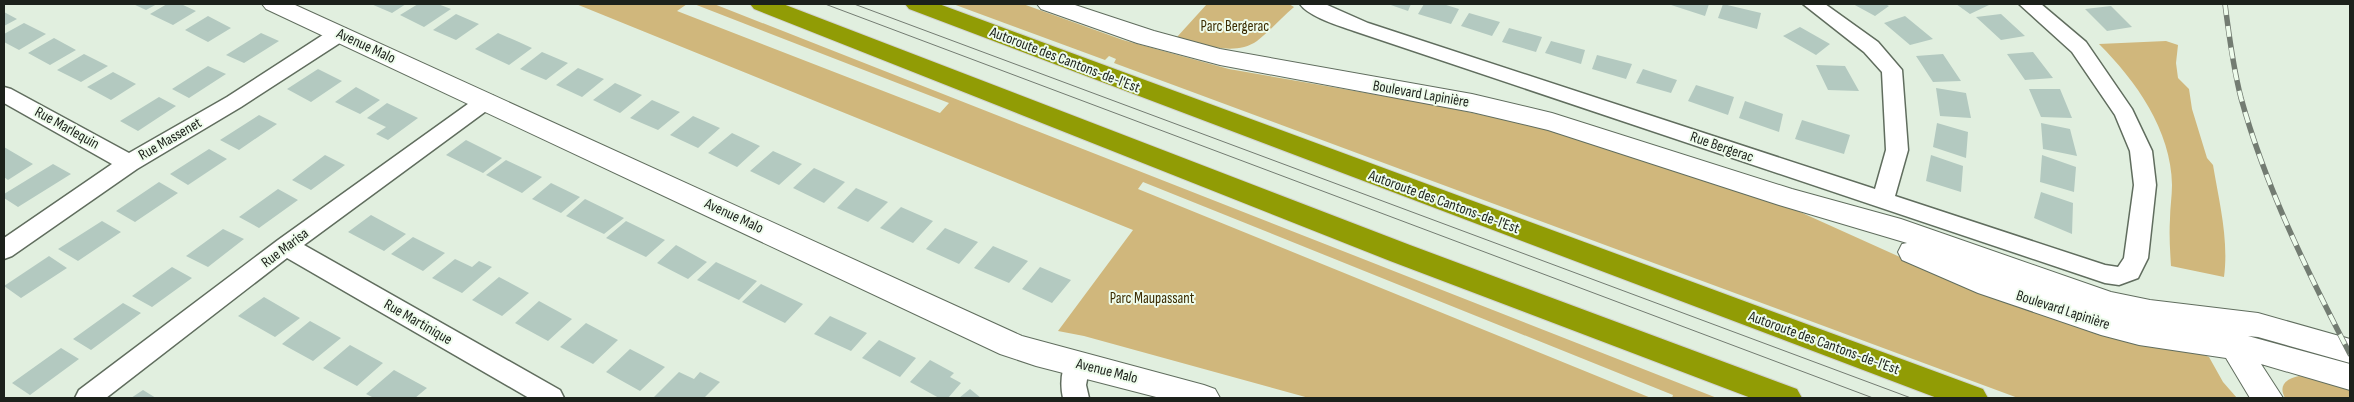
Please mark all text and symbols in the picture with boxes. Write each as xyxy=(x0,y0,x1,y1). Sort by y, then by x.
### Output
park label: Parc Bergerac xyxy=(1201,17,1269,36)
street label: Autoroute des Cantons-de-l'Est xyxy=(986,22,1143,98)
street label: Avenue Malo xyxy=(333,24,398,68)
street label: Boulevard Lapinière xyxy=(1371,76,1471,112)
street label: Rue Marlequin xyxy=(31,102,103,154)
street label: Rue Massenet xyxy=(135,113,205,165)
street label: Rue Bergerac xyxy=(1688,127,1756,167)
street label: Autoroute des Cantons-de-l'Est xyxy=(1365,165,1522,238)
street label: Avenue Malo xyxy=(701,194,766,238)
street label: Rue Marisa xyxy=(258,224,313,272)
street label: Boulevard Lapinière xyxy=(2014,286,2112,334)
park label: Parc Maupassant xyxy=(1110,289,1195,308)
street label: Rue Martinique xyxy=(380,295,456,349)
street label: Autoroute des Cantons-de-l'Est xyxy=(1745,306,1902,379)
street label: Avenue Malo xyxy=(1073,354,1140,388)

